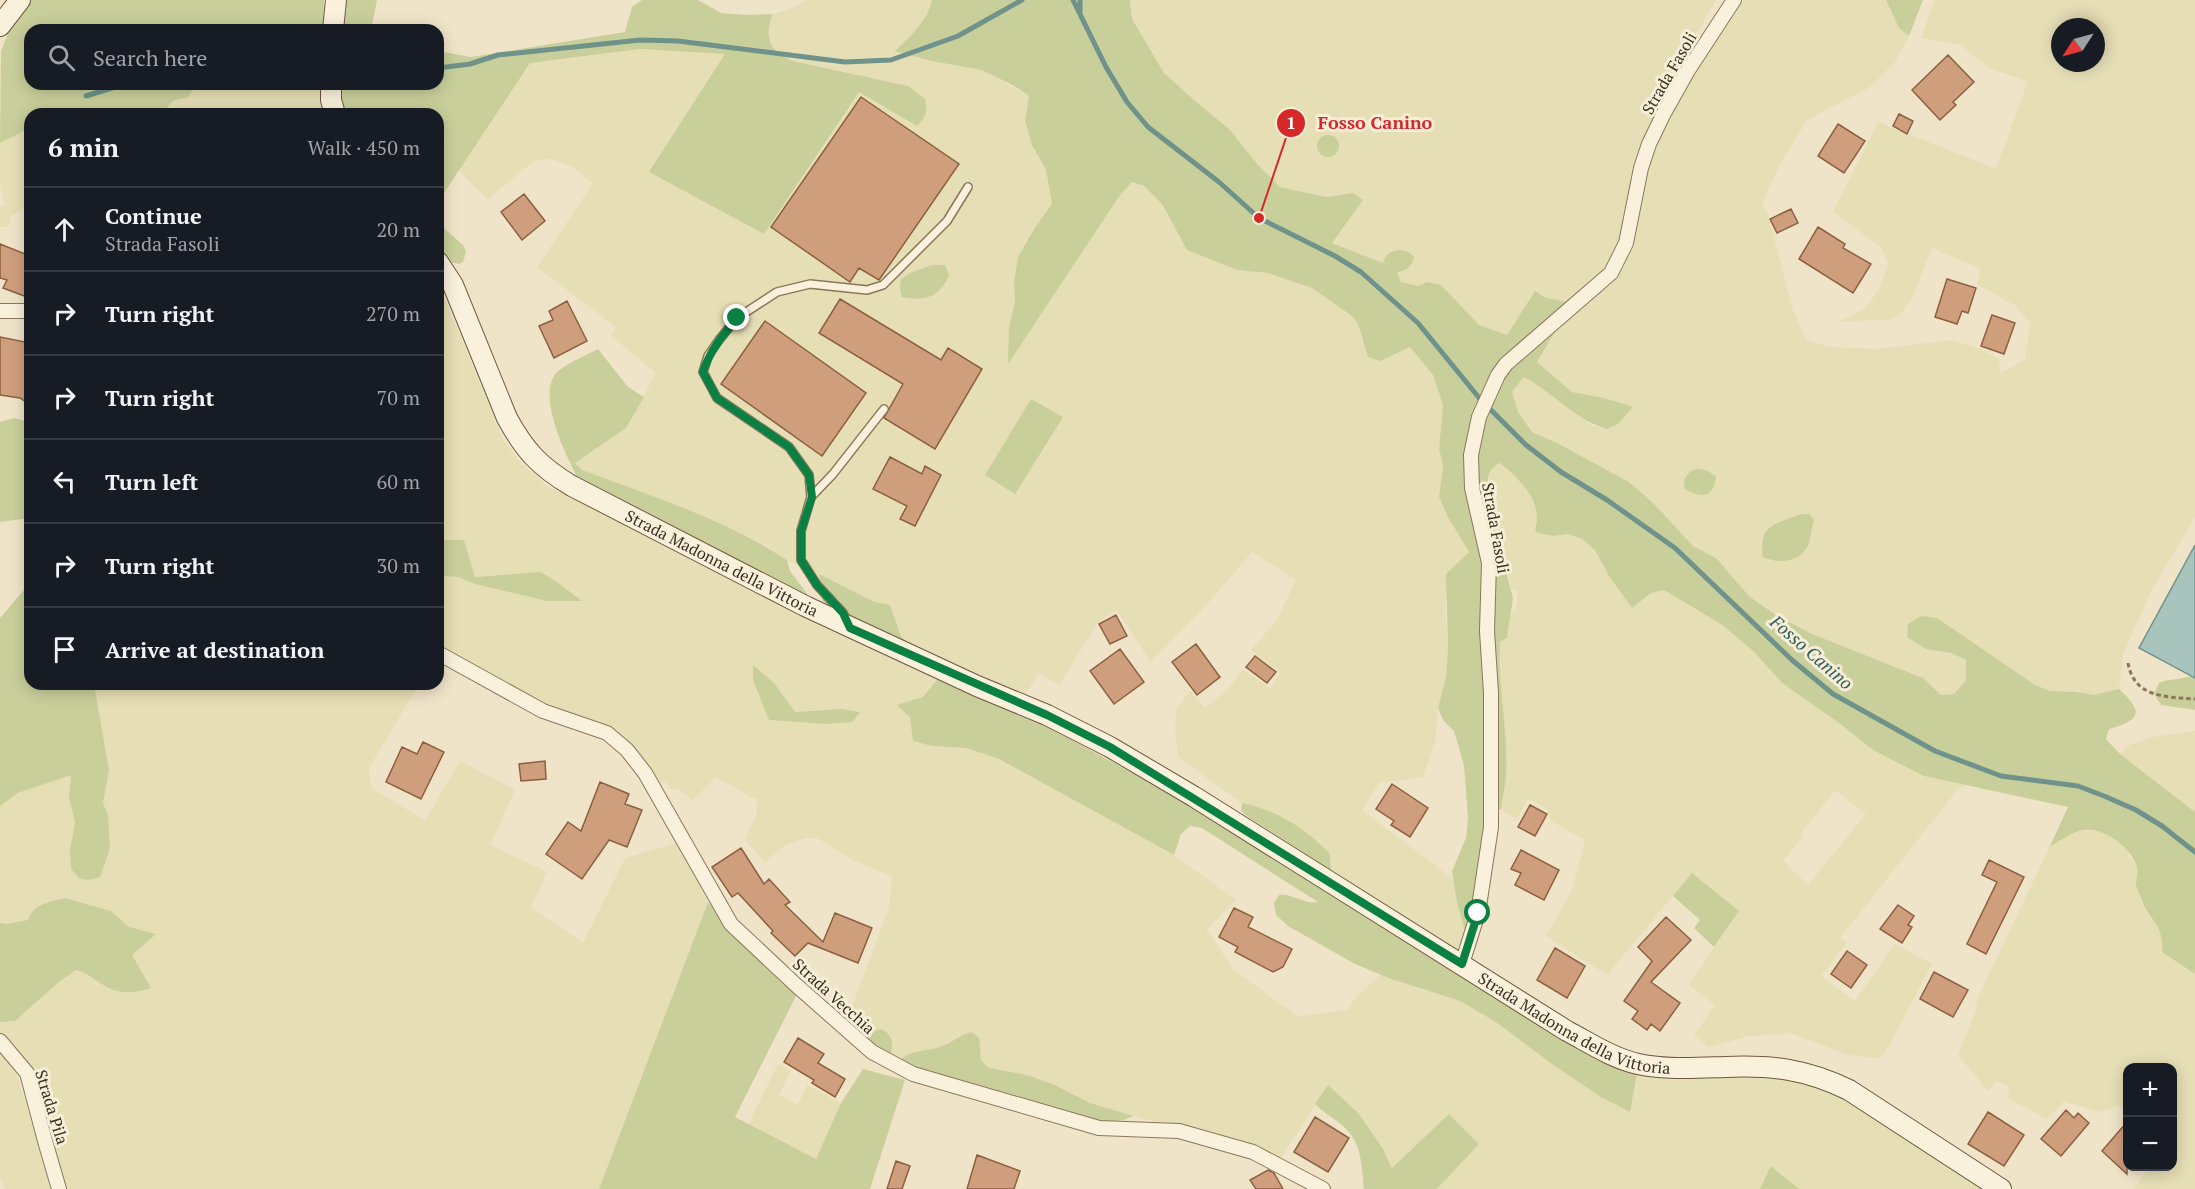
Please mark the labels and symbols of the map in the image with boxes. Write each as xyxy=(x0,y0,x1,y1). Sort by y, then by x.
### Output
north arrow xyxy=(2051,18,2105,72)
street label: Strada Fasoli xyxy=(1637,28,1702,118)
callout: Fosso Canino xyxy=(1276,105,1444,141)
text: 1 xyxy=(1286,110,1296,134)
text: Fosso Canino xyxy=(1318,110,1433,134)
route end xyxy=(723,304,749,330)
street label: Strada Fasoli xyxy=(1477,481,1515,575)
street label: Strada Madonna della Vittoria xyxy=(622,504,822,622)
water label: Fosso Canino xyxy=(1765,609,1858,695)
route start xyxy=(1464,899,1490,925)
street label: Strada Vecchia xyxy=(788,953,880,1039)
street label: Strada Madonna della Vittoria xyxy=(1474,967,1671,1079)
street label: Strada Pila xyxy=(30,1067,74,1147)

